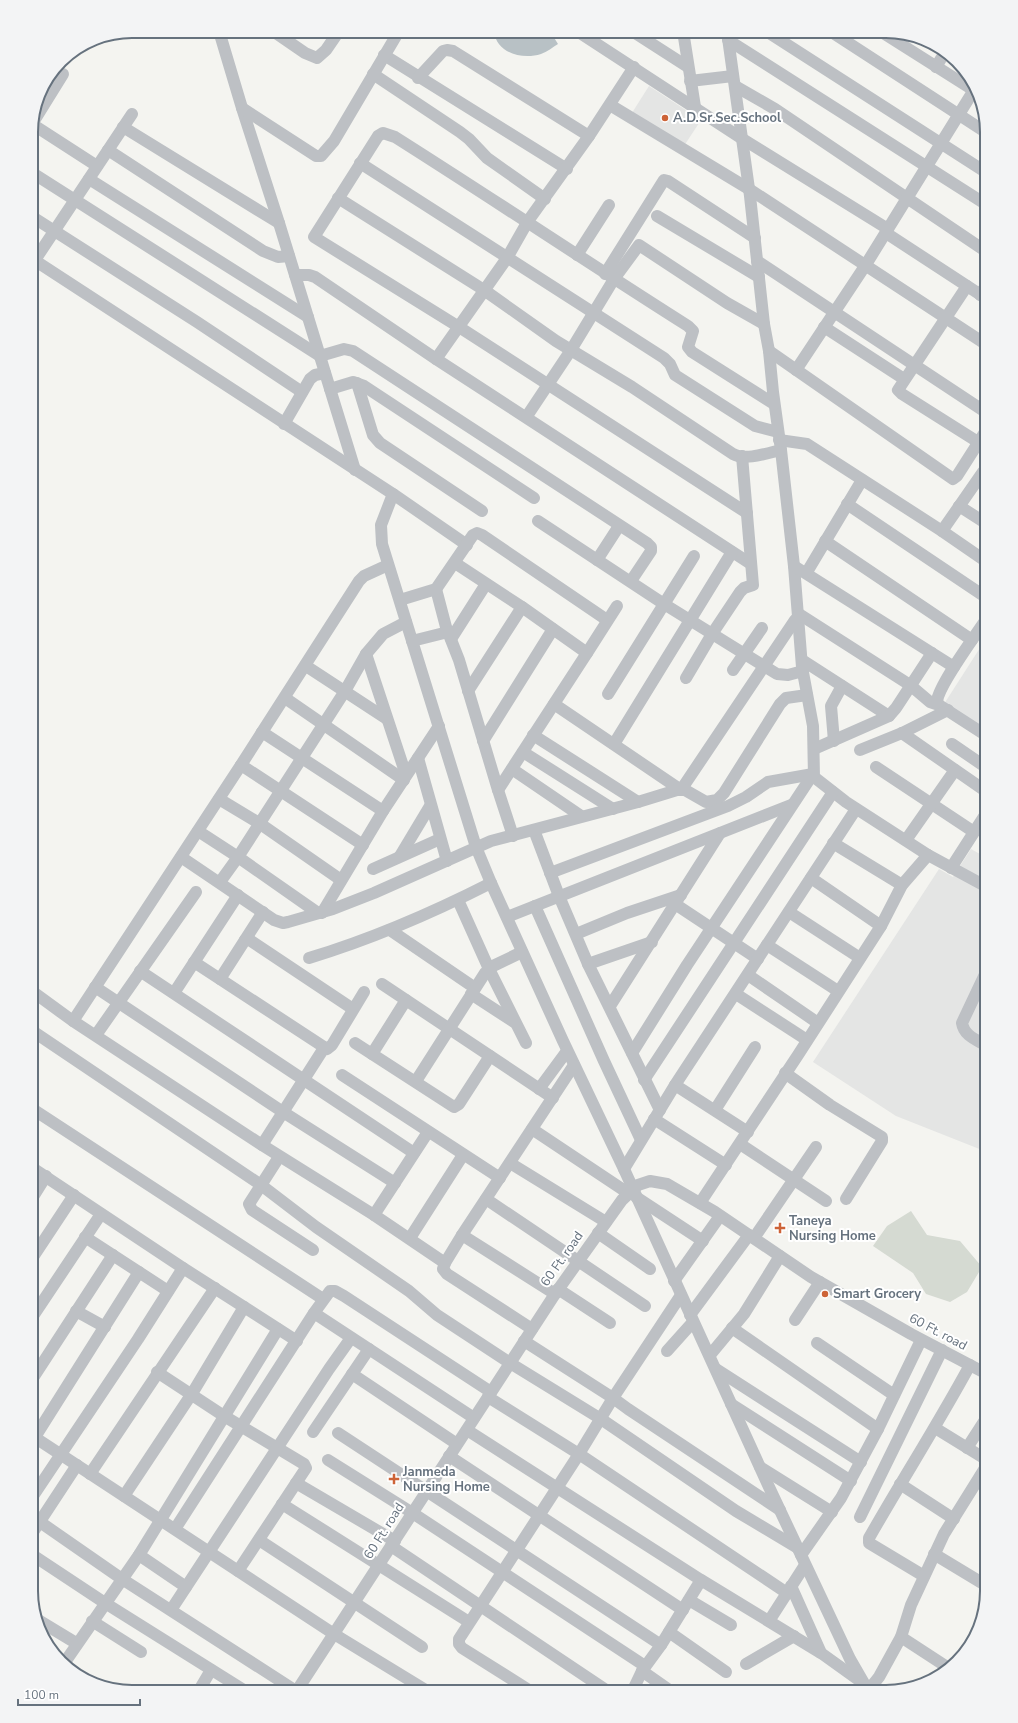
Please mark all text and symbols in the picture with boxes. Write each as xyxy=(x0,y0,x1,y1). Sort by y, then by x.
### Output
place label: A.D.Sr.Sec.School xyxy=(673,109,782,127)
marker: A.D.Sr.Sec.School xyxy=(660,113,670,123)
place label: Taneya Nursing Home xyxy=(789,1212,876,1245)
marker: Taneya Nursing Home xyxy=(774,1222,786,1234)
street label: 60 Ft. road xyxy=(536,1228,588,1290)
place label: Smart Grocery xyxy=(833,1285,921,1303)
marker: Smart Grocery xyxy=(820,1289,830,1299)
street label: 60 Ft. road xyxy=(906,1309,970,1355)
place label: Janmeda Nursing Home xyxy=(402,1463,490,1496)
marker: Janmeda Nursing Home xyxy=(388,1473,400,1485)
street label: 60 Ft. road xyxy=(360,1499,408,1563)
scale bar xyxy=(18,1681,140,1707)
text: 100 m xyxy=(24,1687,59,1703)

